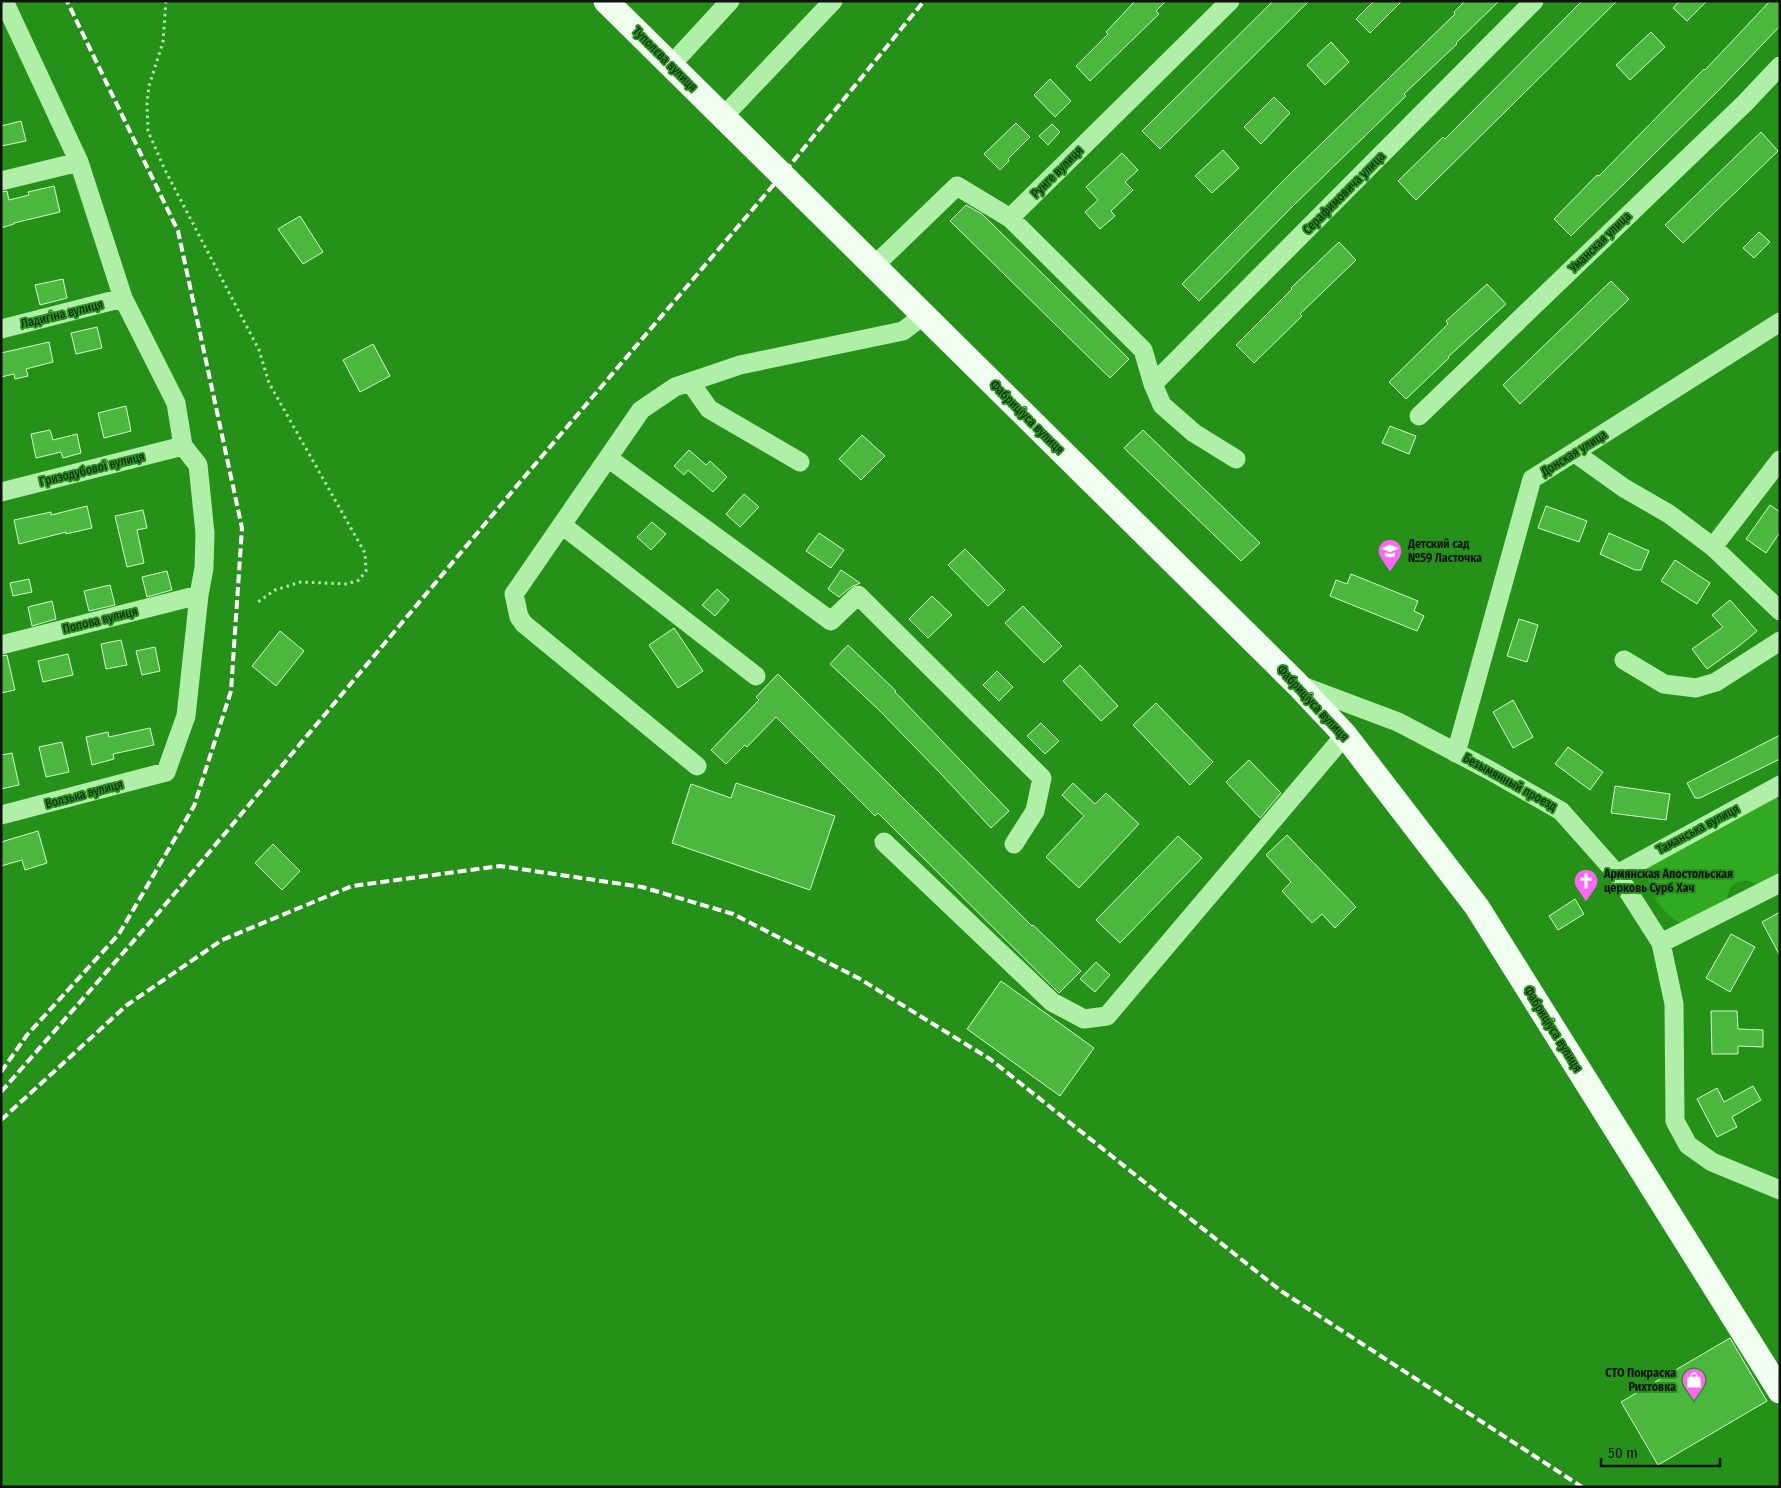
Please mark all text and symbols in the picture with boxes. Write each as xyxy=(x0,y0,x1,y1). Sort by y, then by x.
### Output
street label: Туполєва вулиця xyxy=(630,24,700,94)
street label: Рунге вулиця xyxy=(1028,143,1086,201)
street label: Серафимовича улица xyxy=(1300,149,1388,237)
street label: Уманская улица xyxy=(1566,209,1634,276)
street label: Ладигіна вулиця xyxy=(19,297,105,331)
street label: Фабриціуса вулиця xyxy=(987,377,1067,457)
street label: Донская улица xyxy=(1538,427,1609,479)
street label: Гризодубової вулиця xyxy=(38,449,146,489)
place label: Детский сад №59 Ласточка xyxy=(1407,537,1482,565)
school or university icon: Детский сад №59 Ласточка xyxy=(1377,538,1403,572)
street label: Попова вулиця xyxy=(61,604,139,636)
street label: Фабриціуса вулиця xyxy=(1274,662,1352,744)
street label: Безымянный проезд xyxy=(1461,751,1559,813)
street label: Волзька вулиця xyxy=(44,777,124,811)
street label: Таманська вулиця xyxy=(1654,801,1742,857)
place label: Армянская Апостольская церковь Сурб Хач xyxy=(1603,867,1733,895)
church icon: Армянская Апостольская церковь Сурб Хач xyxy=(1573,868,1599,902)
street label: Фабриціуса вулиця xyxy=(1521,984,1585,1074)
place label: СТО Покраска Рихтовка xyxy=(1605,1366,1676,1394)
shop icon: СТО Покраска Рихтовка xyxy=(1681,1367,1707,1401)
scale bar xyxy=(1601,1436,1720,1468)
text: 50 m xyxy=(1608,1444,1638,1462)

